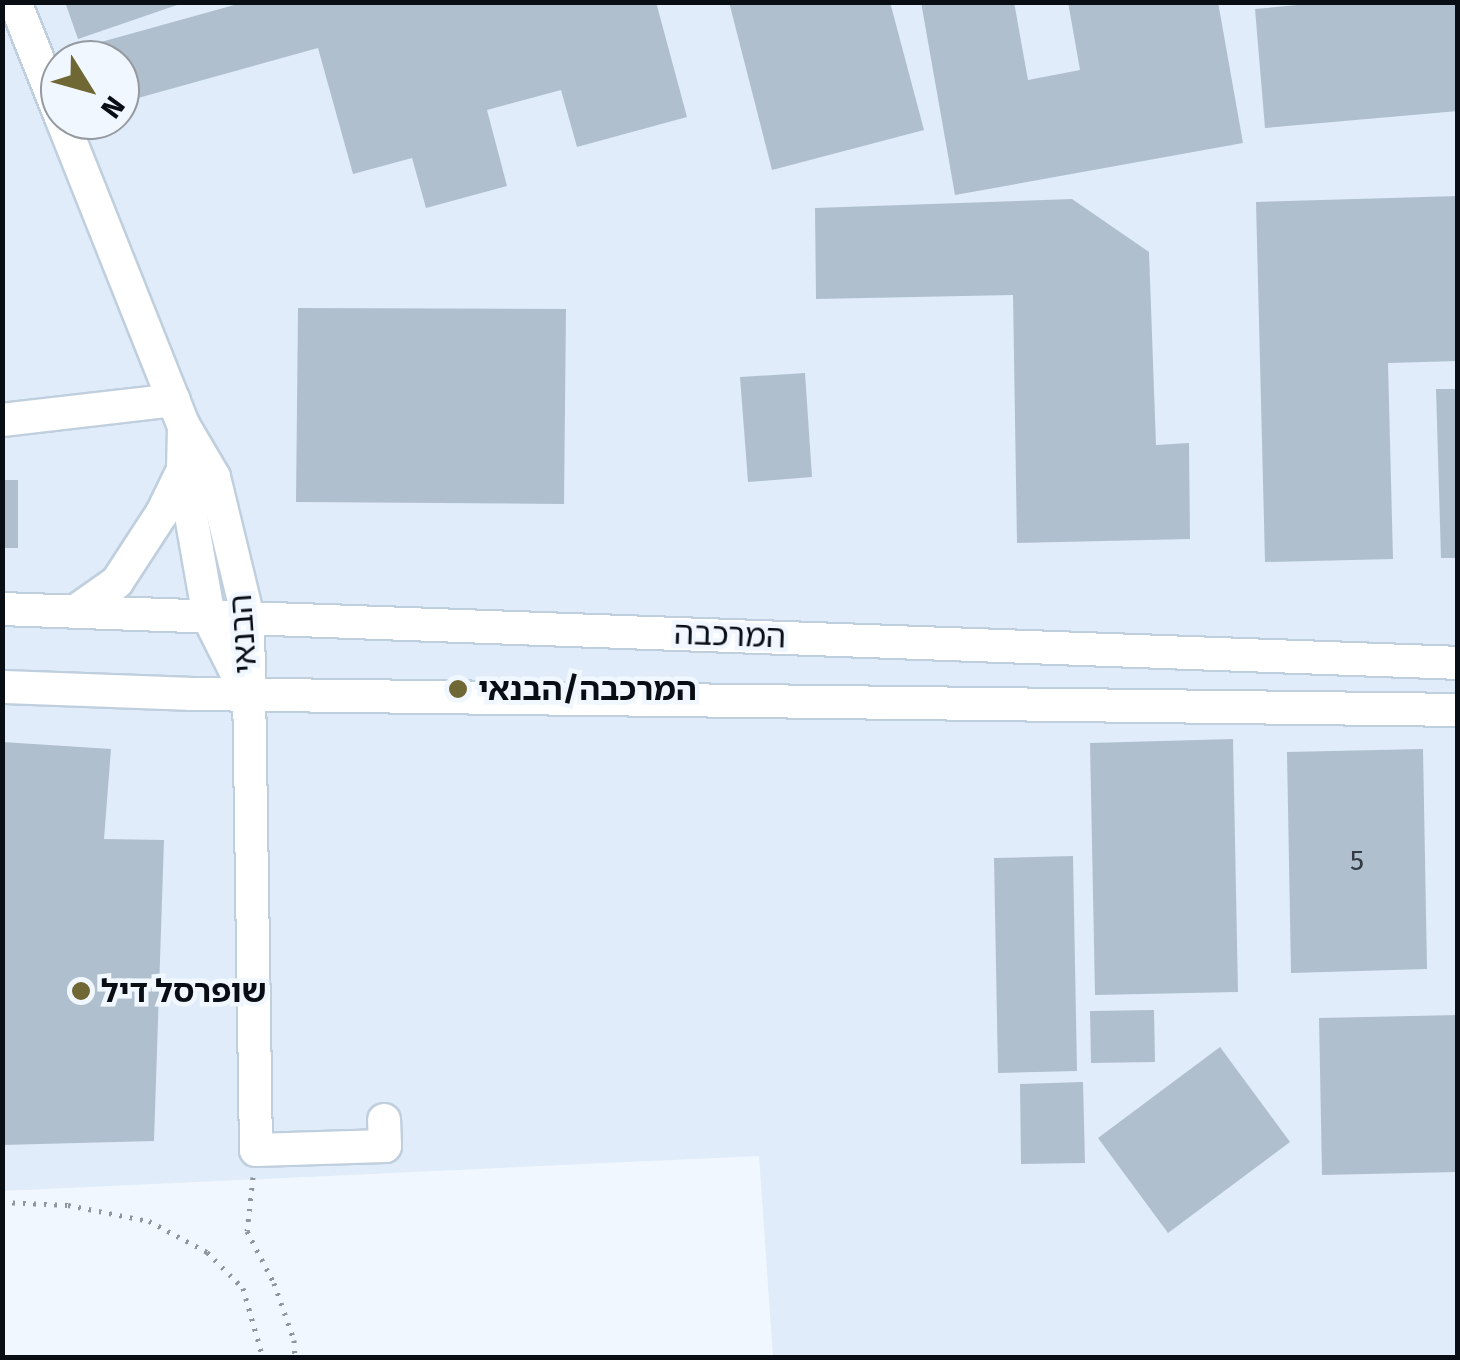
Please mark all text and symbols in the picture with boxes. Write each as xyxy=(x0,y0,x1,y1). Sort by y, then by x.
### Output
north arrow xyxy=(40,40,140,140)
text: N xyxy=(94,90,132,124)
street label: הבנאי xyxy=(221,593,265,675)
street label: המרכבה xyxy=(673,614,787,656)
place label: המרכבה/הבנאי xyxy=(478,670,697,708)
marker: המרכבה/הבנאי xyxy=(447,678,469,700)
house number: 5 xyxy=(1350,844,1364,878)
place label: שופרסל דיל xyxy=(101,972,267,1010)
marker: שופרסל דיל xyxy=(70,980,92,1002)

